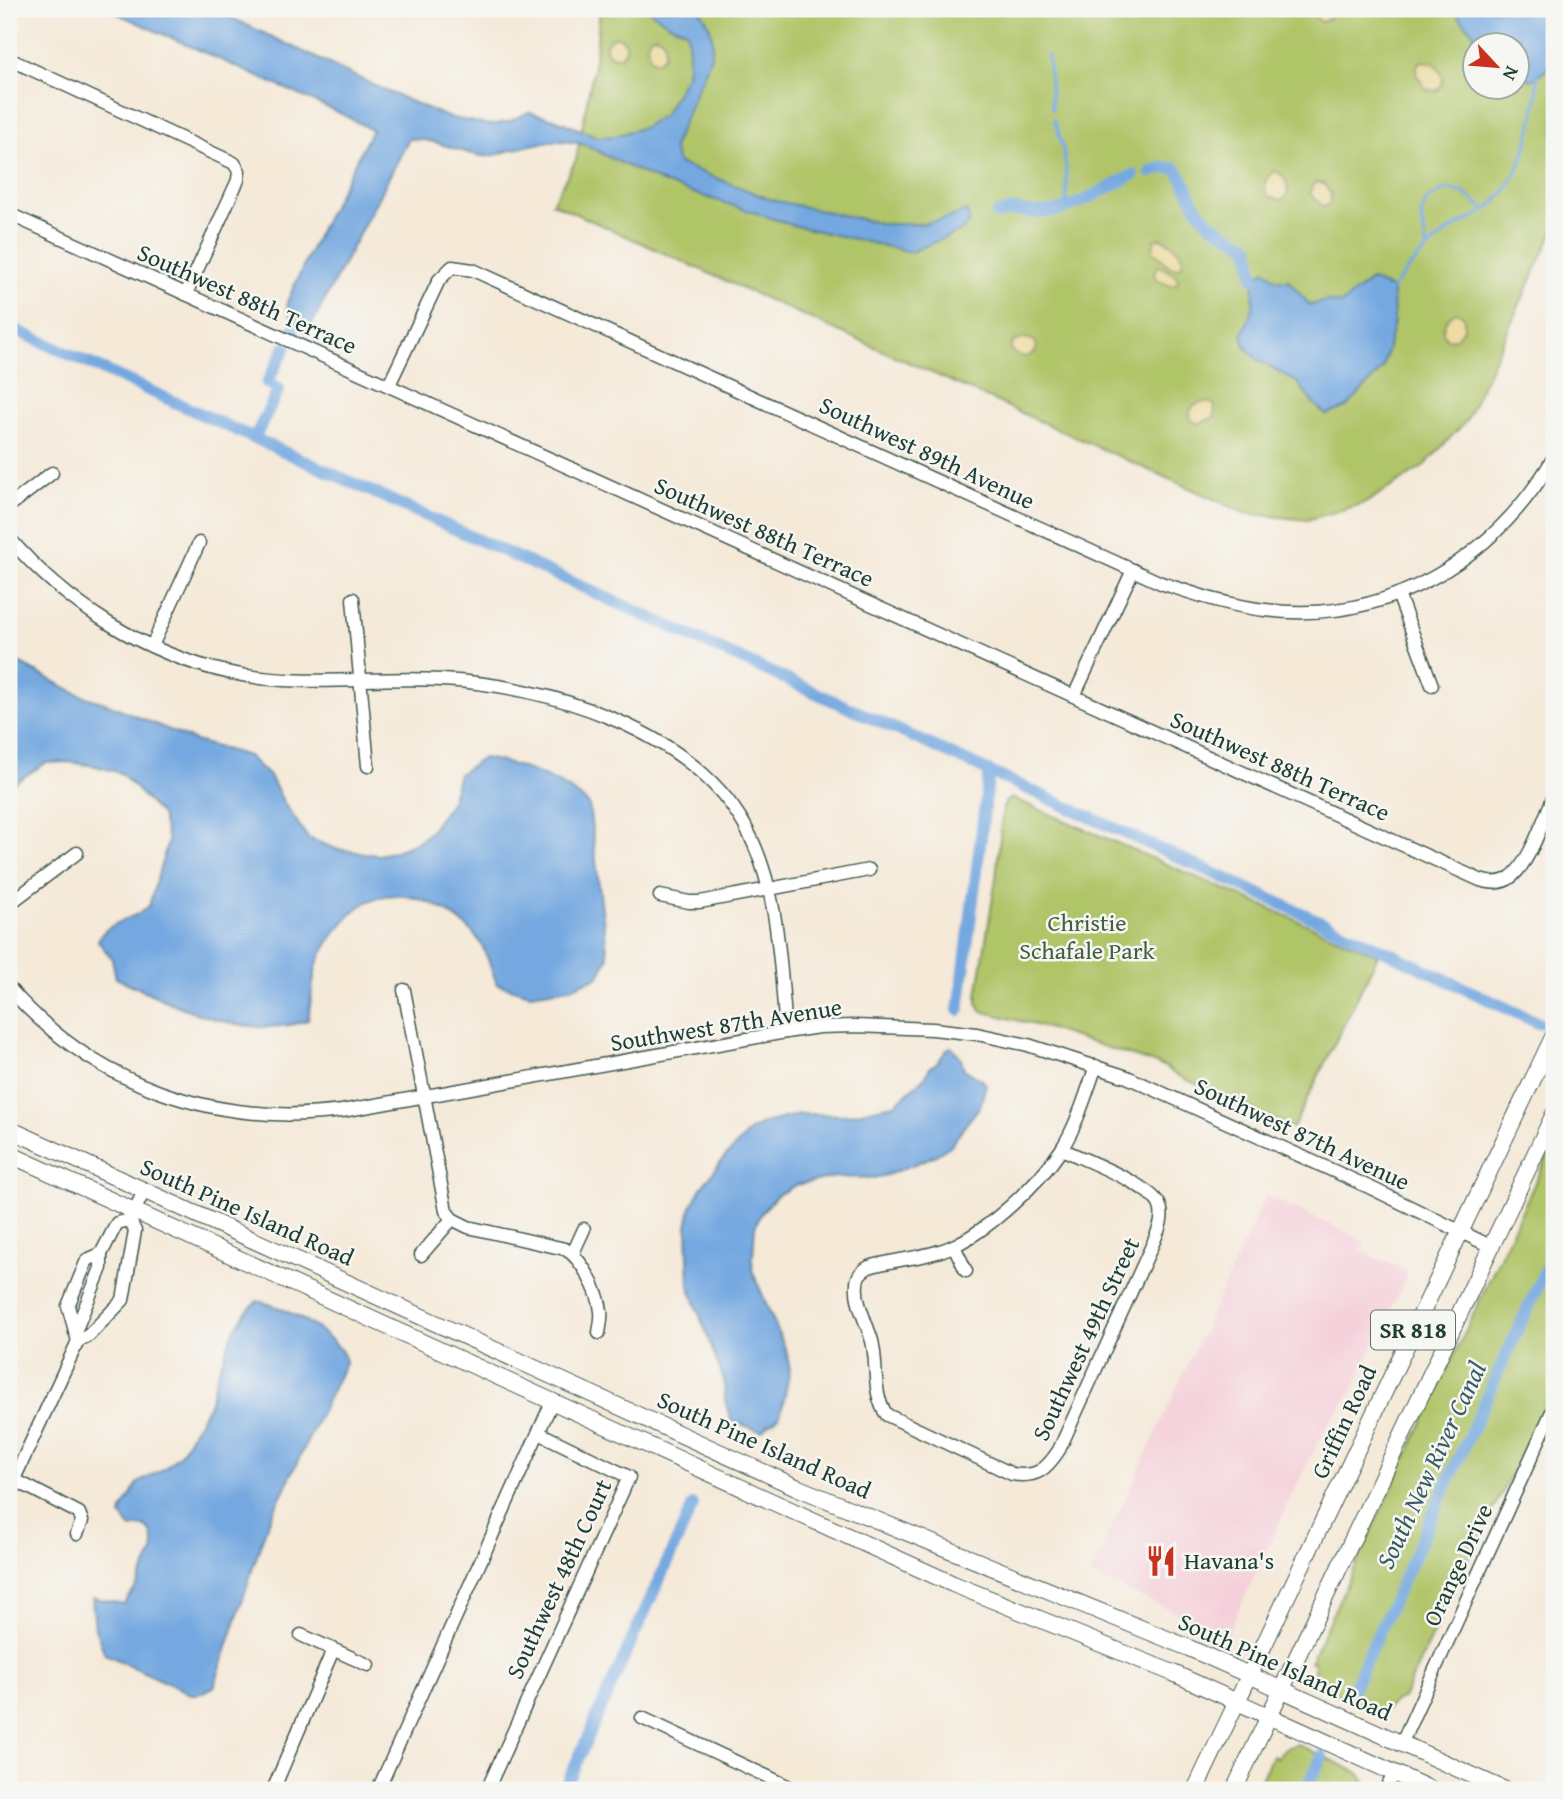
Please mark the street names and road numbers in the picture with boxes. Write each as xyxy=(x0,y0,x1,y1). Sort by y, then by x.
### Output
street label: Southwest 88th Terrace xyxy=(132,234,363,363)
street label: Southwest 89th Avenue xyxy=(814,387,1041,518)
street label: Southwest 88th Terrace xyxy=(649,467,880,596)
street label: Southwest 88th Terrace xyxy=(1165,701,1396,830)
street label: Southwest 87th Avenue xyxy=(608,989,844,1060)
street label: Southwest 87th Avenue xyxy=(1189,1068,1416,1199)
street label: South Pine Island Road xyxy=(135,1149,360,1275)
street label: Southwest 49th Street xyxy=(1023,1231,1148,1446)
road number: SR 818 xyxy=(1371,1310,1455,1350)
street label: Griffin Road xyxy=(1302,1359,1385,1484)
street label: South Pine Island Road xyxy=(652,1382,877,1508)
street label: Southwest 48th Court xyxy=(497,1473,620,1685)
street label: Orange Drive xyxy=(1414,1498,1501,1632)
street label: South Pine Island Road xyxy=(1173,1604,1398,1730)

